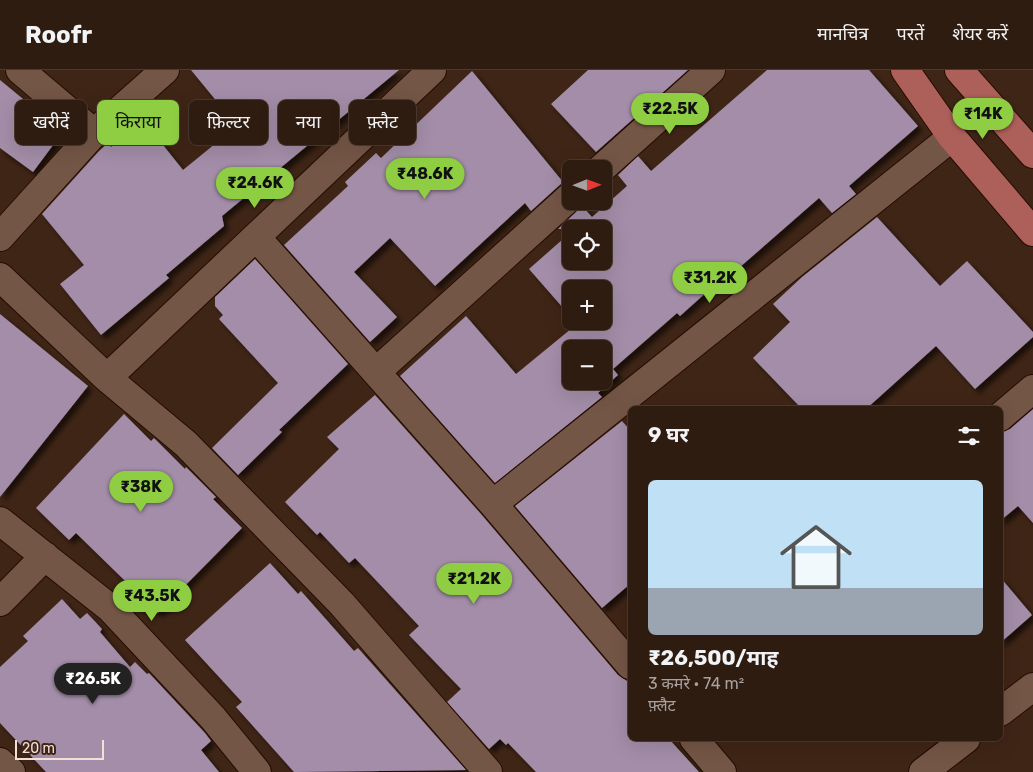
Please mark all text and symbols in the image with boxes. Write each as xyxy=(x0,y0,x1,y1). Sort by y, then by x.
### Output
text: Roofr xyxy=(25,21,92,49)
text: मानचित्र xyxy=(817,23,869,45)
text: परतें xyxy=(897,23,924,45)
text: शेयर करें xyxy=(952,23,1008,45)
pin: ₹22.5K xyxy=(629,92,711,135)
pin: ₹14K xyxy=(953,98,1013,140)
text: ₹22.5K xyxy=(642,99,698,118)
chip: खरीदें xyxy=(15,100,87,145)
chip: किराया xyxy=(97,100,179,145)
chip: फ़िल्टर xyxy=(189,100,268,145)
chip: नया xyxy=(278,100,339,145)
chip: फ़्लैट xyxy=(349,100,416,145)
text: ₹14K xyxy=(963,104,1003,123)
pin: ₹48.6K xyxy=(384,158,466,200)
north arrow xyxy=(562,160,612,210)
map controls xyxy=(562,160,612,390)
text: ₹48.6K xyxy=(397,164,453,183)
pin: ₹24.6K xyxy=(214,166,296,209)
text: ₹24.6K xyxy=(227,173,283,192)
button: locate xyxy=(562,220,612,270)
pin: ₹31.2K xyxy=(669,262,751,304)
text: ₹31.2K xyxy=(683,268,737,287)
button: + xyxy=(562,280,612,330)
button: − xyxy=(562,340,612,390)
text: 9 घर xyxy=(648,422,689,447)
icon: filters xyxy=(955,422,983,450)
pin: ₹38K xyxy=(111,470,171,513)
text: ₹38K xyxy=(120,477,162,496)
icon: home xyxy=(771,512,861,602)
pin: ₹21.2K xyxy=(433,562,515,605)
text: ₹21.2K xyxy=(447,569,501,588)
pin: ₹43.5K xyxy=(111,580,193,622)
text: ₹43.5K xyxy=(124,586,180,605)
text: ₹26,500/माह xyxy=(648,645,778,670)
pin: ₹26.5K xyxy=(52,662,134,705)
text: ₹26.5K xyxy=(65,669,121,688)
text: 3 कमरे · 74 m² xyxy=(648,674,744,693)
text: फ़्लैट xyxy=(648,696,676,715)
scale bar xyxy=(15,737,104,760)
text: 20 m xyxy=(22,740,55,757)

